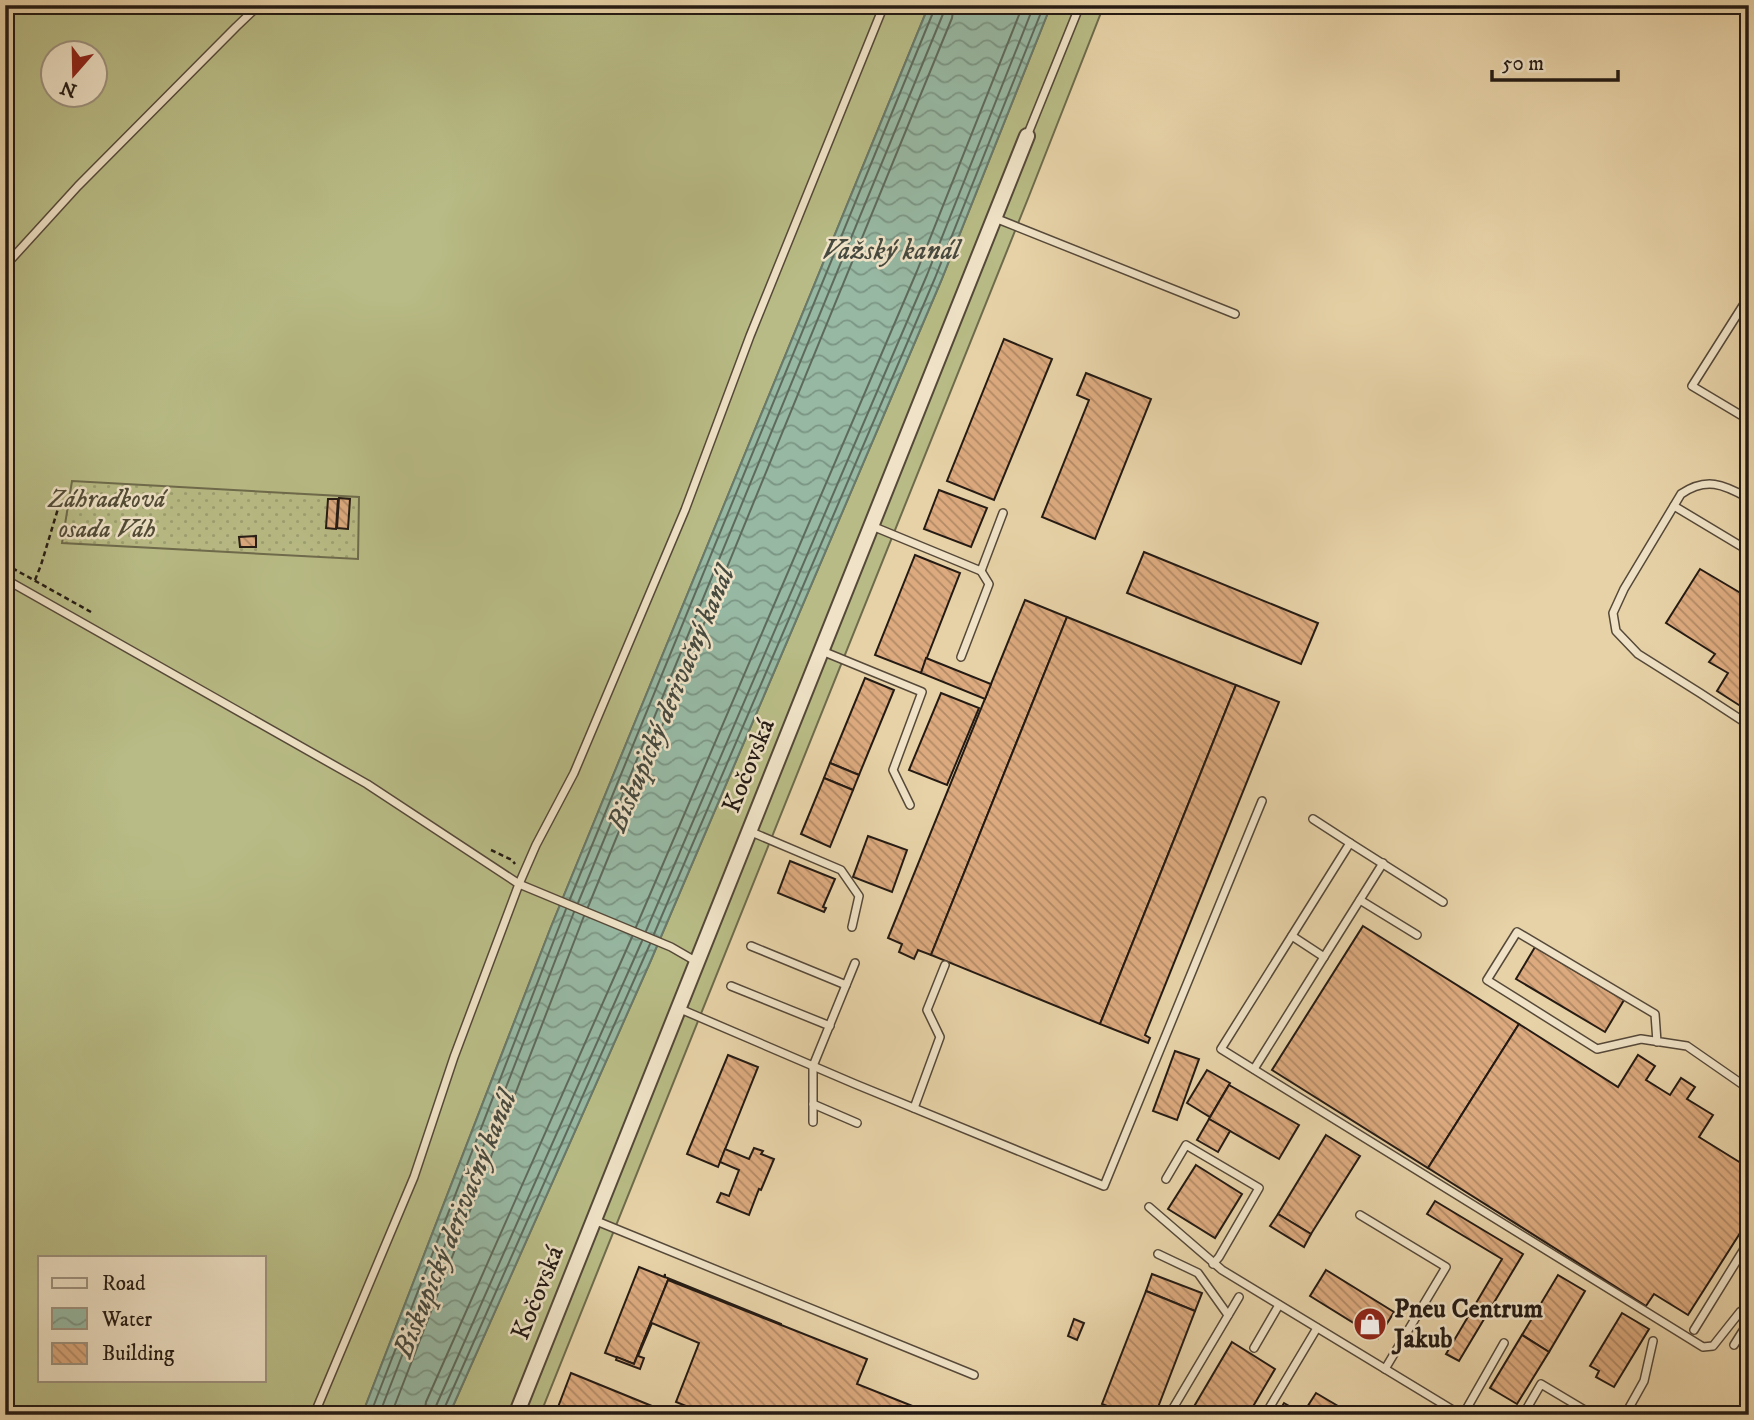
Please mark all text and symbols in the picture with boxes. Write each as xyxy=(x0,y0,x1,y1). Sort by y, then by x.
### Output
north arrow xyxy=(38,38,108,108)
scale bar xyxy=(1492,38,1618,82)
text: 50 m xyxy=(1502,51,1544,77)
text: N xyxy=(57,75,80,102)
water label: Važský kanál xyxy=(822,233,963,268)
park label: Záhradková osada Váh xyxy=(47,483,168,546)
water label: Biskupický derivačný kanál xyxy=(599,559,744,838)
street label: Kočovská xyxy=(715,714,783,818)
water label: Biskupický derivačný kanál xyxy=(385,1083,526,1363)
street label: Kočovská xyxy=(504,1241,572,1345)
legend xyxy=(38,1256,266,1382)
text: Road xyxy=(102,1271,146,1297)
place label: Pneu Centrum Jakub xyxy=(1391,1293,1544,1356)
shop icon: Pneu Centrum Jakub xyxy=(1351,1305,1389,1343)
text: Water xyxy=(101,1307,152,1333)
text: Building xyxy=(102,1341,175,1367)

